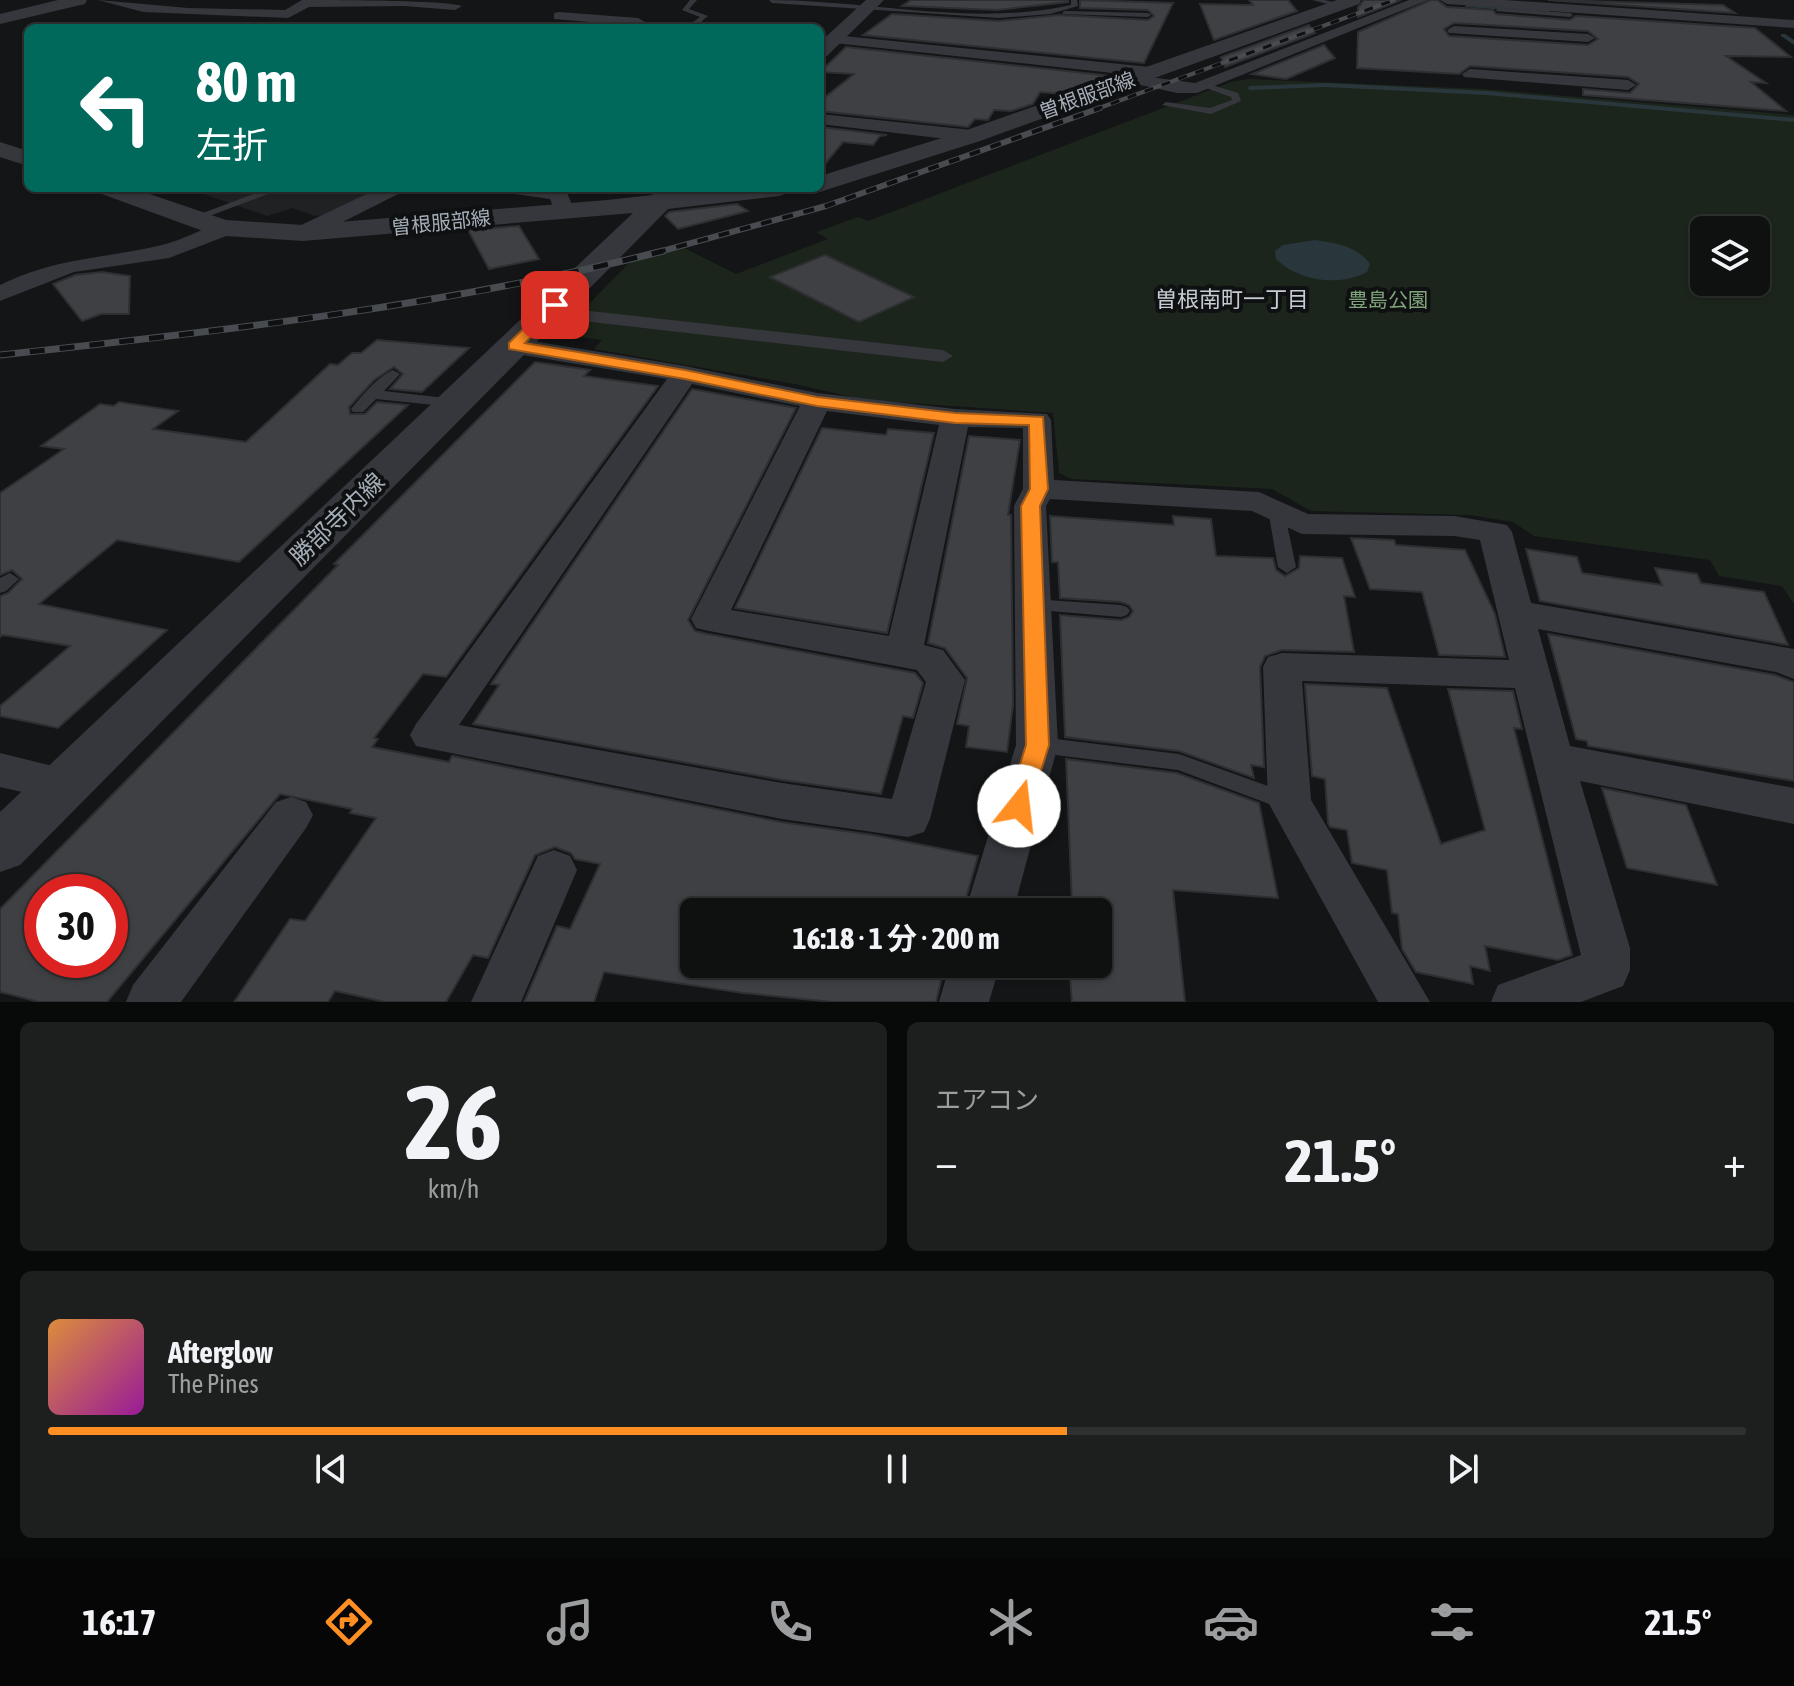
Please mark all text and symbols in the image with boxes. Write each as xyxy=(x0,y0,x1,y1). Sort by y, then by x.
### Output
text: 80 m xyxy=(196,50,297,114)
icon: left xyxy=(64,56,168,160)
street label: 曽根服部線 xyxy=(1036,67,1138,123)
text: 左折 xyxy=(196,124,268,166)
street label: 曽根服部線 xyxy=(390,205,492,239)
map controls xyxy=(1690,216,1770,296)
button: layers xyxy=(1690,216,1770,296)
pin xyxy=(521,271,589,339)
icon: arrive xyxy=(533,283,577,327)
district label: 曽根南町一丁目 xyxy=(1155,286,1309,312)
park label: 豊島公園 xyxy=(1348,288,1428,311)
street label: 勝部寺内線 xyxy=(284,468,390,570)
position arrow xyxy=(977,764,1061,848)
speed limit sign: 30 xyxy=(24,874,128,978)
text: 16:18 · 1 分 · 200 m xyxy=(792,921,1000,955)
text: 26 xyxy=(405,1062,502,1181)
text: エアコン xyxy=(935,1085,1039,1115)
text: 21.5° xyxy=(1285,1126,1396,1195)
text: − xyxy=(935,1136,958,1186)
text: + xyxy=(1723,1136,1746,1186)
text: km/h xyxy=(428,1174,479,1204)
text: Afterglow xyxy=(168,1335,273,1369)
text: The Pines xyxy=(168,1369,259,1399)
icon: previous xyxy=(309,1447,353,1491)
icon: pause xyxy=(875,1447,919,1491)
icon: next xyxy=(1441,1447,1485,1491)
icon: directions xyxy=(321,1594,377,1650)
icon: music xyxy=(542,1594,598,1650)
icon: phone xyxy=(762,1594,818,1650)
icon: climate xyxy=(983,1594,1039,1650)
icon: car xyxy=(1203,1594,1259,1650)
icon: filters xyxy=(1424,1594,1480,1650)
text: 16:17 xyxy=(82,1601,156,1643)
text: 21.5° xyxy=(1645,1601,1712,1643)

